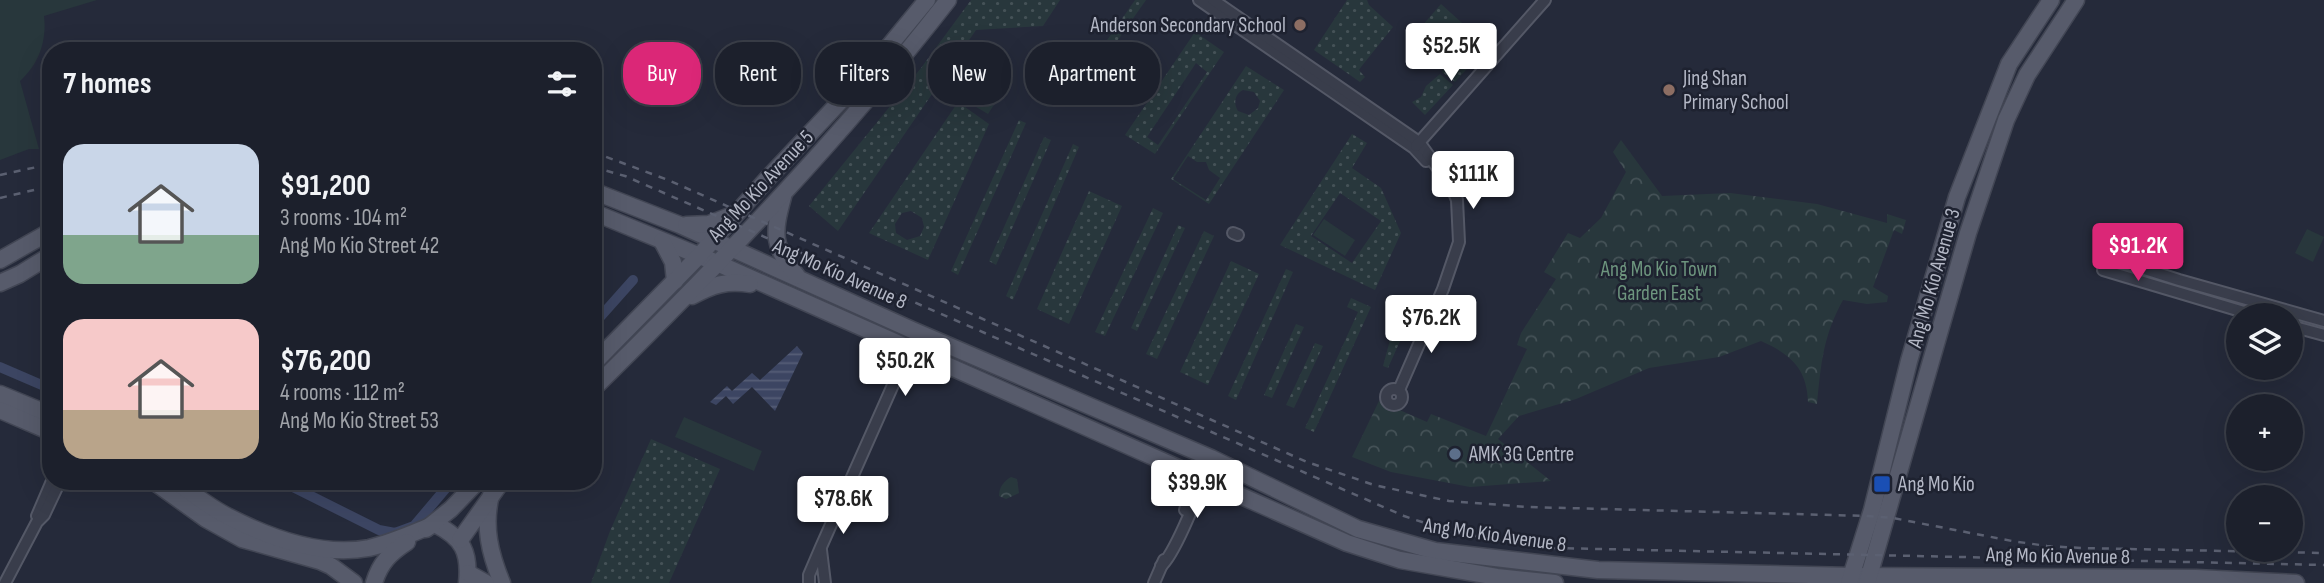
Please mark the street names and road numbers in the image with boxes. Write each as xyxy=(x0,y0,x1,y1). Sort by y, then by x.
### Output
street label: Ang Mo Kio Avenue 5 xyxy=(702,125,819,248)
street label: Ang Mo Kio Avenue 3 xyxy=(1902,206,1966,351)
street label: Ang Mo Kio Avenue 8 xyxy=(768,233,911,315)
street label: Ang Mo Kio Avenue 8 xyxy=(1421,512,1568,557)
street label: Ang Mo Kio Avenue 8 xyxy=(1985,542,2130,570)

